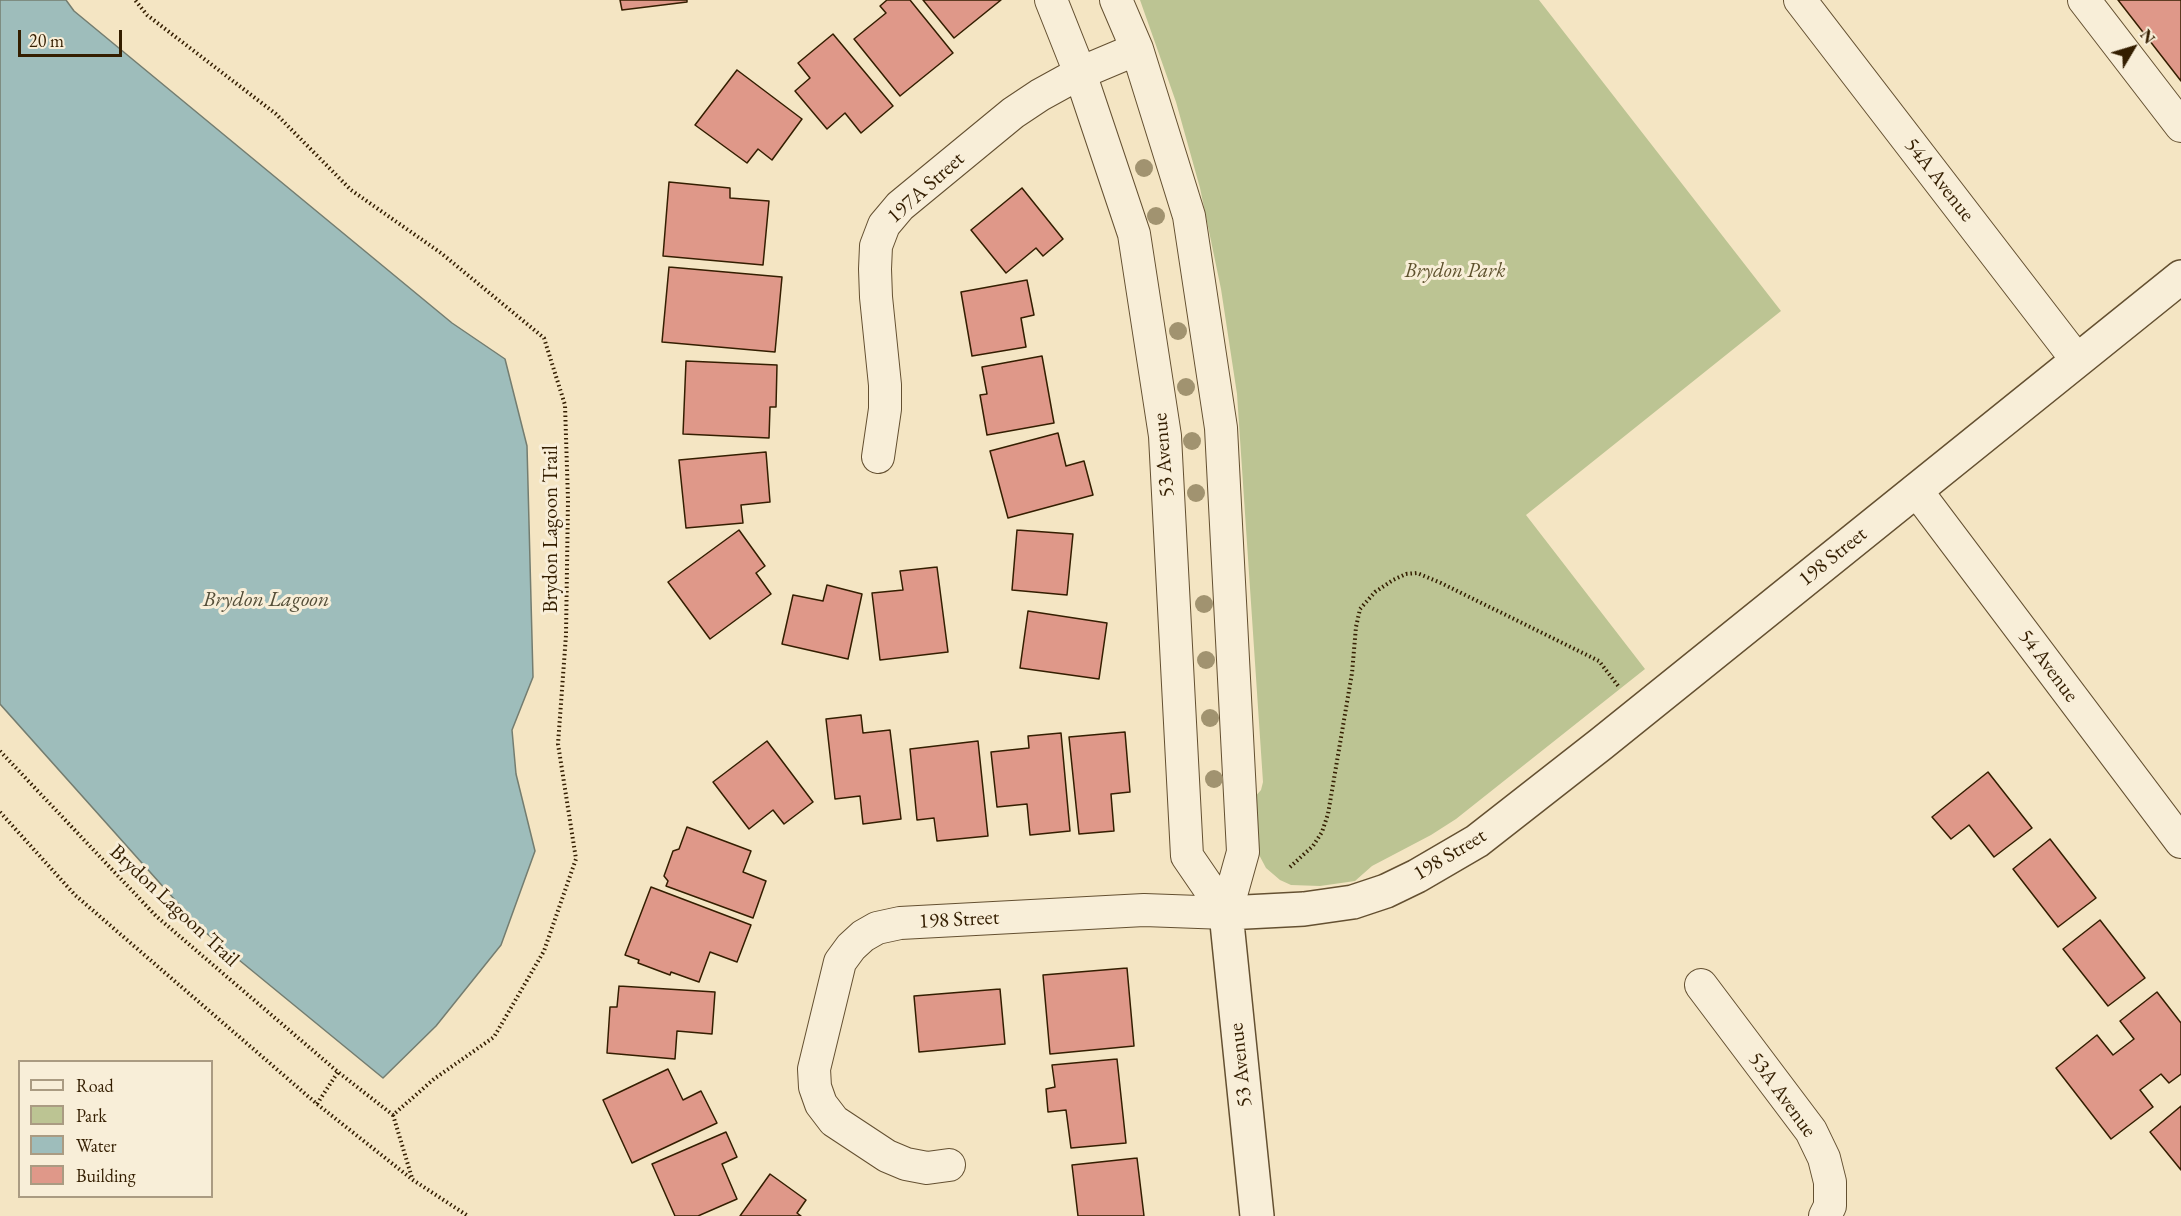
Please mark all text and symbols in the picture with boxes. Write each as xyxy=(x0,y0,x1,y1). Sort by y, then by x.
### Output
scale bar xyxy=(21,18,124,56)
north arrow xyxy=(2103,18,2163,78)
text: N xyxy=(2135,25,2160,48)
text: 20 m xyxy=(29,29,64,52)
street label: 54A Avenue xyxy=(1899,133,1979,227)
street label: 197A Street xyxy=(882,147,970,229)
park label: Brydon Park xyxy=(1405,258,1505,284)
street label: 53 Avenue xyxy=(1148,412,1180,498)
street label: Brydon Lagoon Trail xyxy=(538,445,564,613)
street label: 198 Street xyxy=(1794,522,1872,592)
water label: Brydon Lagoon xyxy=(203,587,329,613)
street label: 54 Avenue xyxy=(2012,625,2084,707)
street label: 198 Street xyxy=(1409,823,1491,887)
street label: Brydon Lagoon Trail xyxy=(104,840,244,972)
street label: 198 Street xyxy=(918,905,1000,935)
street label: 53 Avenue xyxy=(1224,1022,1258,1108)
street label: 53A Avenue xyxy=(1743,1047,1821,1143)
legend xyxy=(18,1060,213,1198)
text: Road xyxy=(76,1074,114,1097)
text: Park xyxy=(76,1104,107,1127)
text: Water xyxy=(76,1134,117,1157)
text: Building xyxy=(76,1164,136,1187)

